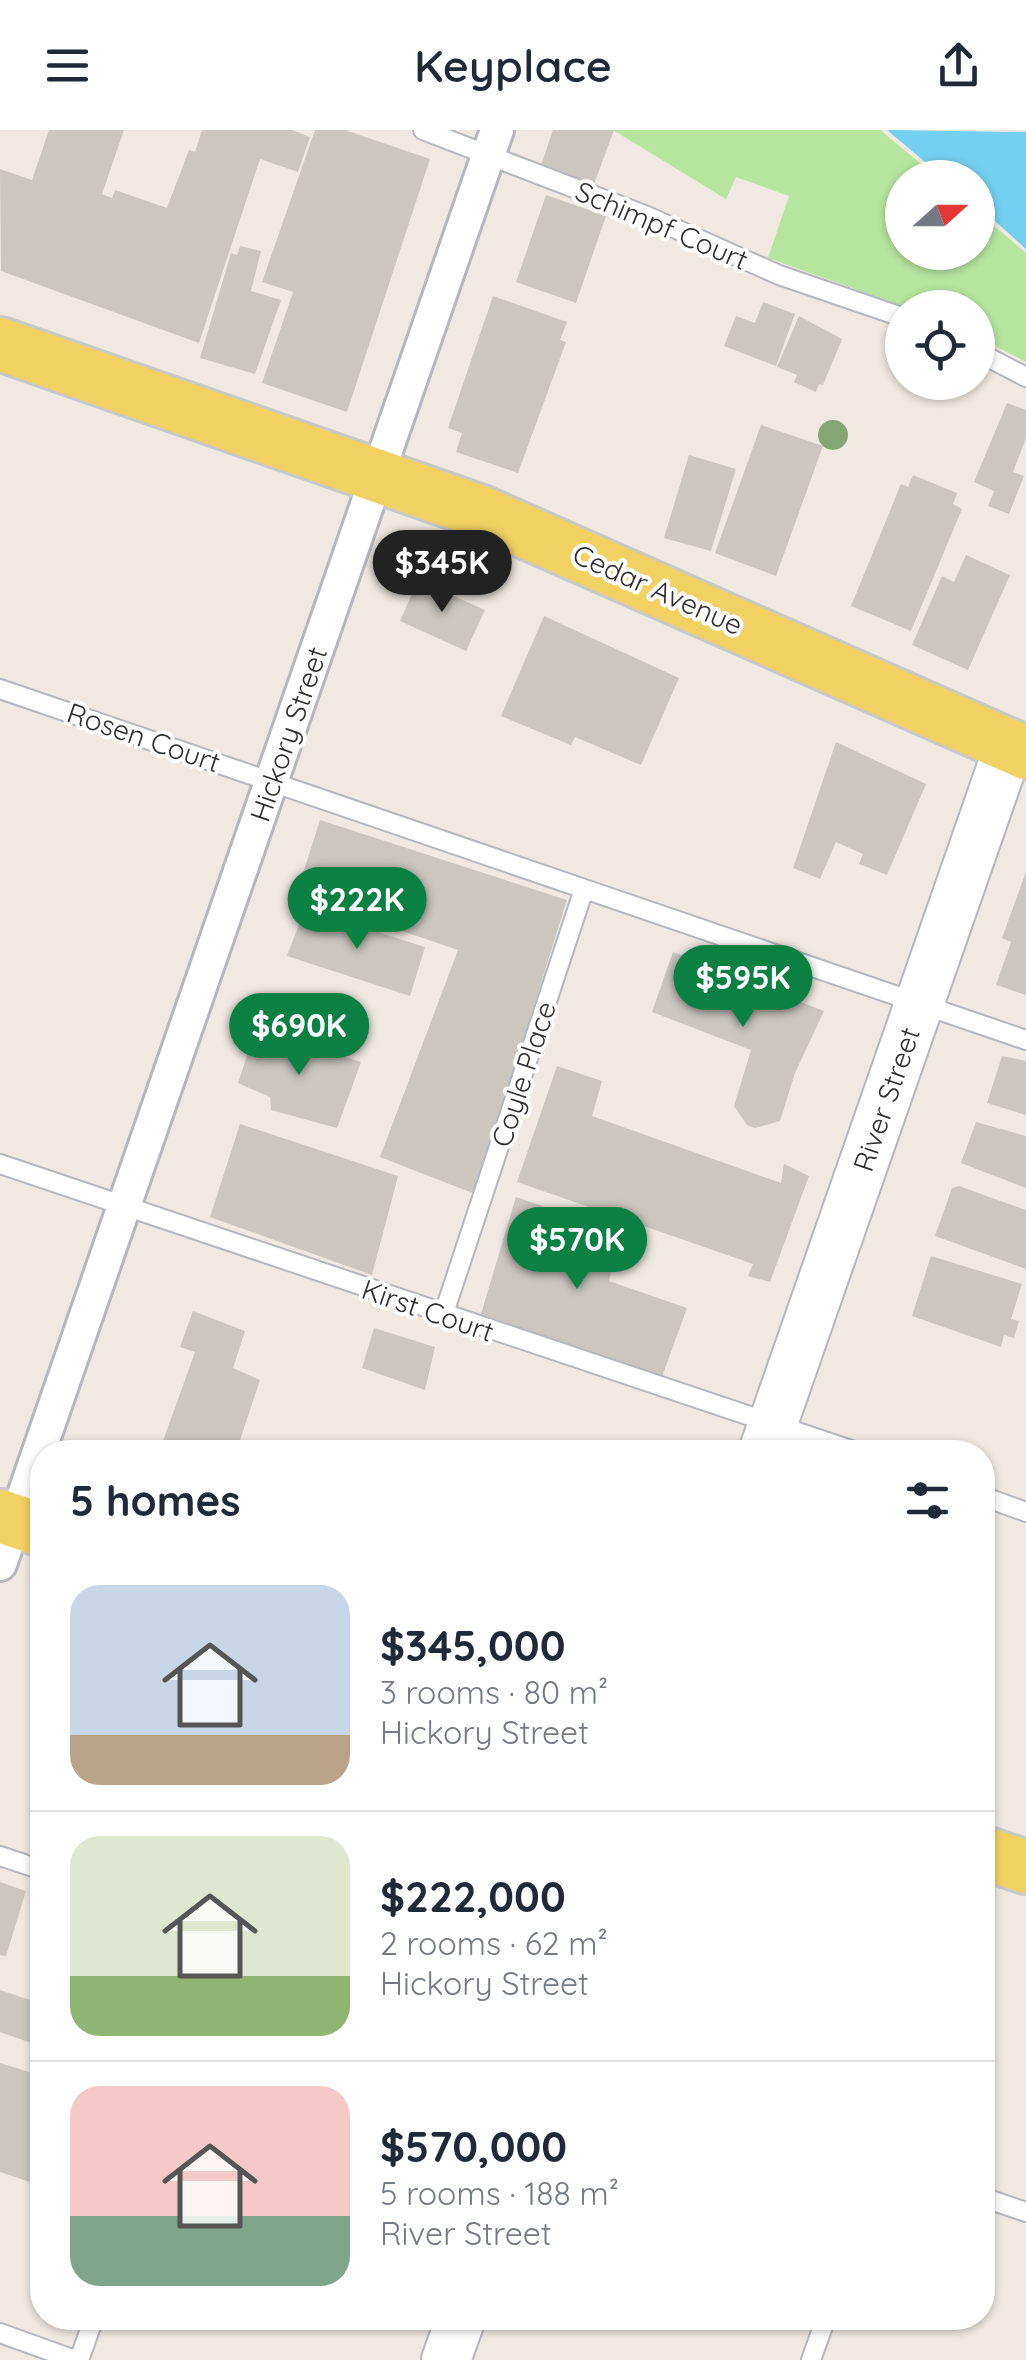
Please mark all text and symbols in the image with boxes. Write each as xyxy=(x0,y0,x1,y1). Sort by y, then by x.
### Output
text: Keyplace xyxy=(414,37,612,93)
icon: menu xyxy=(40,38,95,93)
icon: share xyxy=(931,38,986,93)
north arrow xyxy=(885,160,995,270)
map controls xyxy=(885,160,995,400)
street label: Schimpf Court xyxy=(571,173,753,277)
button: locate xyxy=(885,290,995,400)
pin: $345K xyxy=(372,530,512,615)
street label: Cedar Avenue xyxy=(568,536,748,642)
text: $345K xyxy=(395,542,489,582)
street label: Hickory Street xyxy=(242,642,334,826)
street label: Rosen Court xyxy=(63,694,225,780)
pin: $222K xyxy=(287,867,427,952)
text: $222K xyxy=(310,879,404,919)
pin: $595K xyxy=(673,945,813,1030)
text: $595K xyxy=(695,957,791,997)
pin: $690K xyxy=(229,993,369,1078)
street label: Coyle Place xyxy=(483,997,563,1151)
text: $690K xyxy=(251,1005,347,1045)
street label: River Street xyxy=(845,1022,927,1176)
pin: $570K xyxy=(507,1207,647,1292)
text: $570K xyxy=(529,1219,625,1259)
street label: Kirst Court xyxy=(357,1271,499,1349)
icon: filters xyxy=(900,1473,955,1528)
text: 5 homes xyxy=(70,1474,241,1527)
text: $345,000 xyxy=(380,1619,565,1672)
icon: home xyxy=(150,1625,270,1745)
text: 3 rooms · 80 m² xyxy=(380,1672,608,1712)
text: Hickory Street xyxy=(380,1712,589,1752)
text: $222,000 xyxy=(380,1870,566,1923)
icon: home xyxy=(150,1876,270,1996)
text: 2 rooms · 62 m² xyxy=(380,1923,608,1963)
text: Hickory Street xyxy=(380,1963,589,2003)
text: $570,000 xyxy=(380,2120,567,2173)
icon: home xyxy=(150,2126,270,2246)
text: 5 rooms · 188 m² xyxy=(380,2173,619,2213)
text: River Street xyxy=(380,2213,552,2253)

